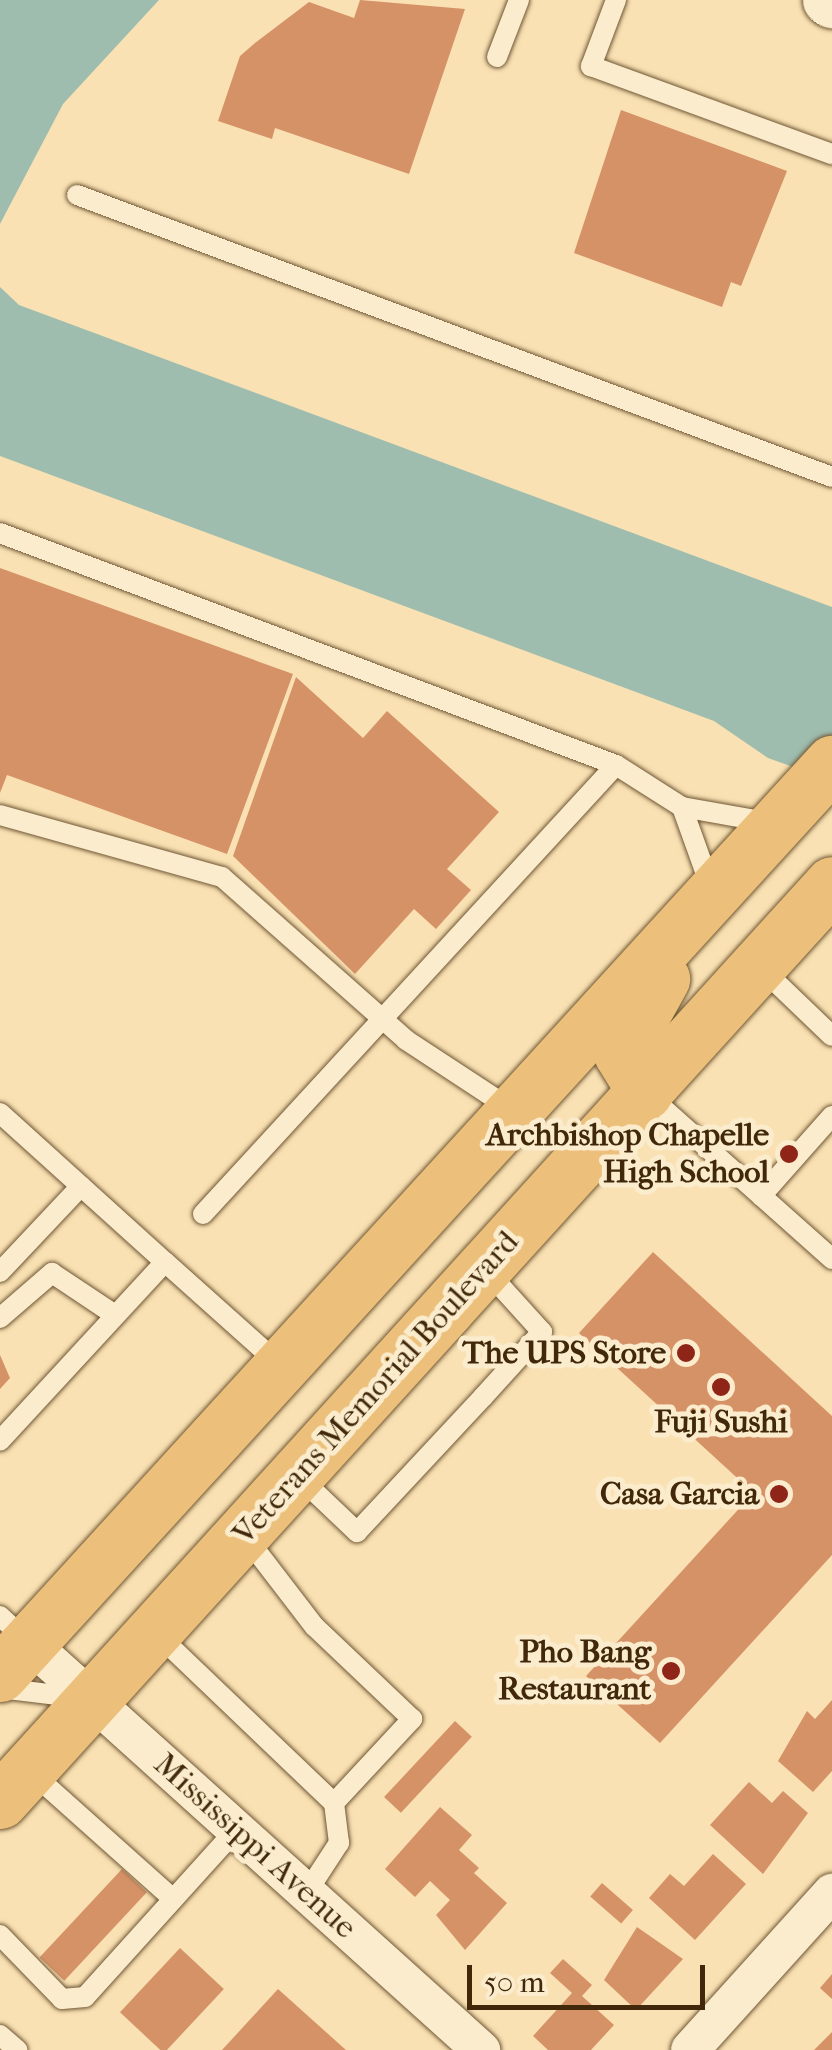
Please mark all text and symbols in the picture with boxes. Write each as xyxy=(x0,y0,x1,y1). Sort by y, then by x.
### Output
place label: Archbishop Chapelle High School xyxy=(486,1117,769,1192)
marker: Archbishop Chapelle High School xyxy=(778,1143,800,1165)
street label: Veterans Memorial Boulevard xyxy=(225,1223,527,1553)
place label: The UPS Store xyxy=(462,1334,666,1372)
marker: The UPS Store xyxy=(675,1342,697,1364)
marker: Fuji Sushi xyxy=(710,1376,732,1398)
place label: Fuji Sushi xyxy=(654,1403,788,1441)
place label: Casa Garcia xyxy=(600,1475,759,1513)
marker: Casa Garcia xyxy=(768,1483,790,1505)
place label: Pho Bang Restaurant xyxy=(498,1634,651,1709)
marker: Pho Bang Restaurant xyxy=(660,1660,682,1682)
street label: Mississippi Avenue xyxy=(146,1745,364,1947)
scale bar xyxy=(472,1945,710,2007)
text: 50 m xyxy=(484,1965,545,2000)

